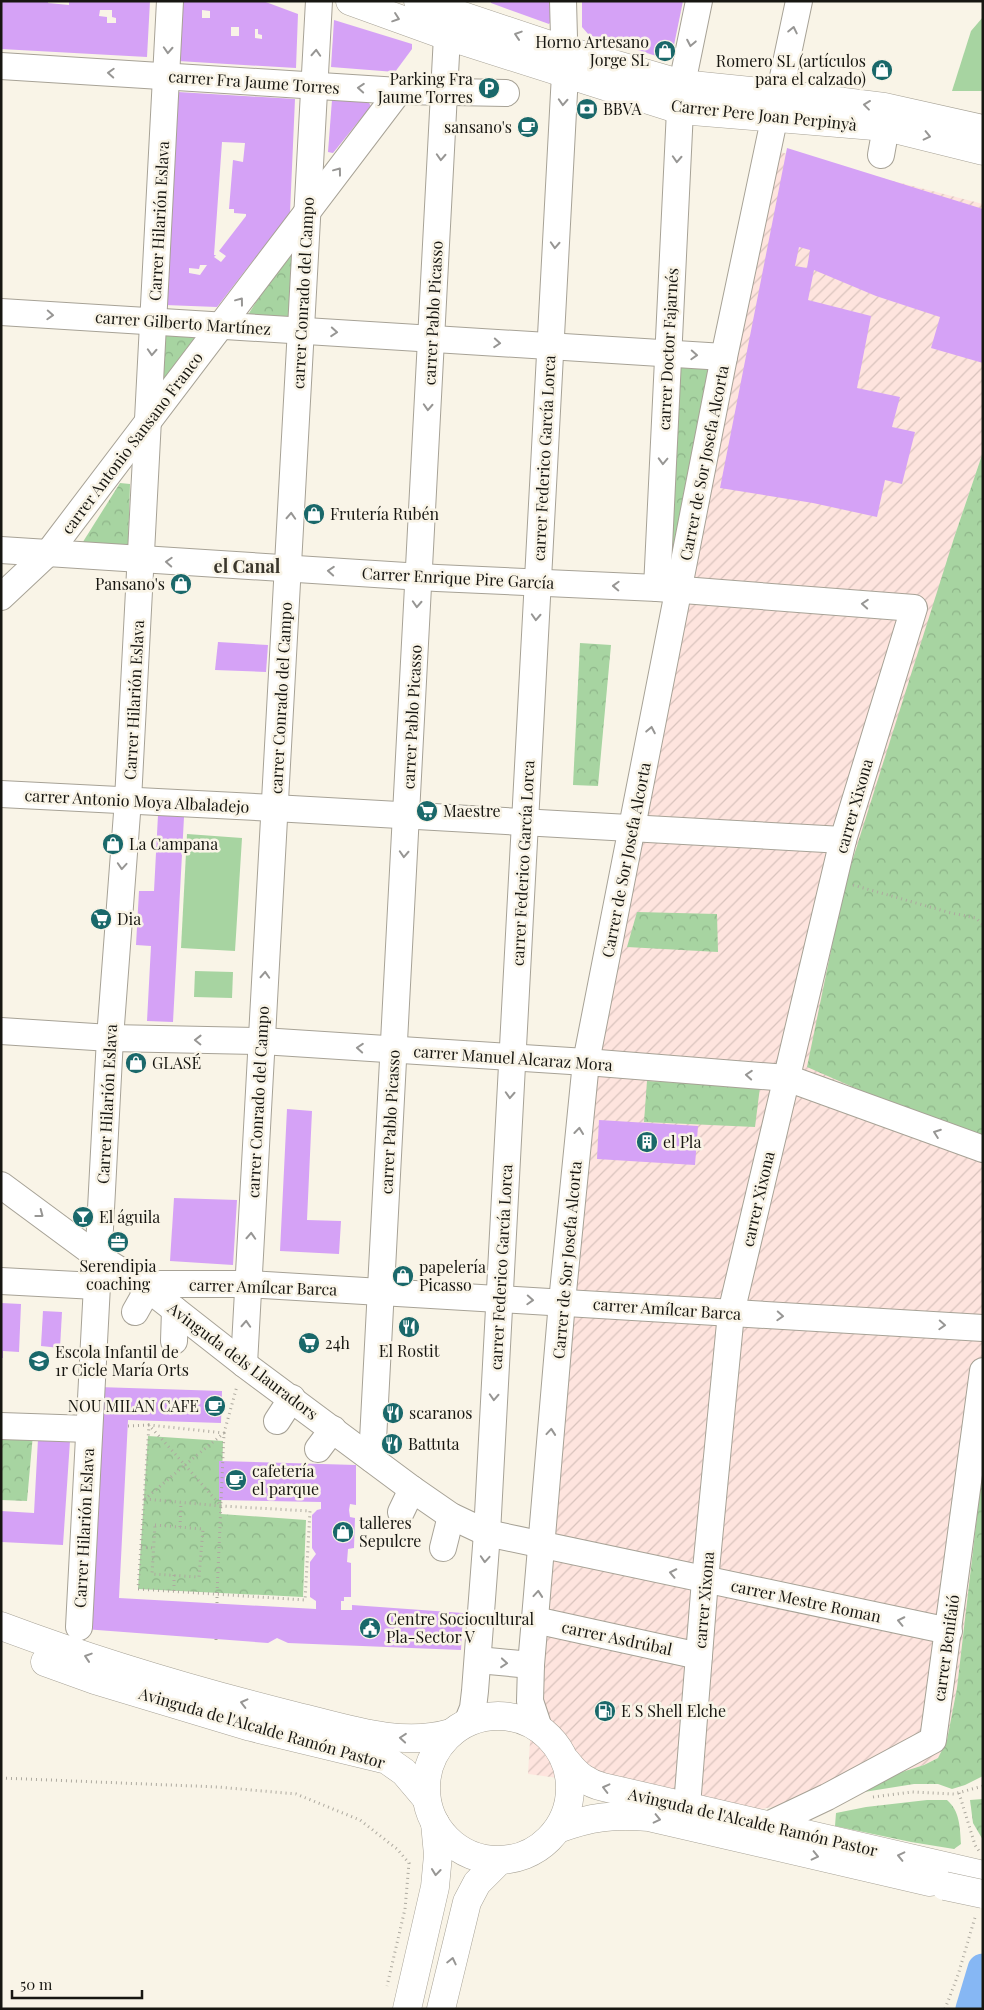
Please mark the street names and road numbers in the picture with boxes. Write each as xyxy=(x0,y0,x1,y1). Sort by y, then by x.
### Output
street label: carrer Fra Jaume Torres xyxy=(168,65,340,98)
street label: Carrer Pere Joan Perpinyà xyxy=(670,94,858,135)
street label: Carrer Hilarión Eslava xyxy=(144,140,173,302)
street label: carrer Conrado del Campo xyxy=(287,196,318,389)
street label: carrer Pablo Picasso xyxy=(418,240,447,386)
street label: carrer Doctor Fajarnés xyxy=(653,267,682,431)
street label: carrer Gilberto Martínez xyxy=(94,306,272,339)
street label: carrer Antonio Sansano Franco xyxy=(56,347,207,538)
street label: carrer Federico García Lorca xyxy=(528,355,559,561)
street label: Carrer de Sor Josefa Alcorta xyxy=(674,363,733,562)
street label: Carrer Enrique Pire García xyxy=(361,562,555,593)
street label: carrer Conrado del Campo xyxy=(265,601,296,794)
street label: Carrer Hilarión Eslava xyxy=(119,619,148,781)
street label: carrer Pablo Picasso xyxy=(397,644,426,790)
street label: carrer Xixona xyxy=(830,756,877,856)
street label: carrer Federico García Lorca xyxy=(507,760,538,966)
street label: Carrer de Sor Josefa Alcorta xyxy=(596,760,655,959)
street label: carrer Antonio Moya Albaladejo xyxy=(24,784,250,817)
street label: carrer Conrado del Campo xyxy=(242,1005,273,1198)
street label: Carrer Hilarión Eslava xyxy=(92,1023,121,1185)
street label: carrer Manuel Alcaraz Mora xyxy=(413,1040,613,1075)
street label: carrer Pablo Picasso xyxy=(375,1049,404,1195)
street label: carrer Xixona xyxy=(736,1149,779,1249)
street label: Carrer de Sor Josefa Alcorta xyxy=(547,1160,586,1360)
street label: carrer Federico García Lorca xyxy=(485,1164,516,1370)
street label: carrer Amílcar Barca xyxy=(189,1273,338,1300)
street label: carrer Amílcar Barca xyxy=(592,1293,742,1324)
street label: Avinguda dels Llauradors xyxy=(163,1297,323,1424)
street label: Carrer Hilarión Eslava xyxy=(69,1447,98,1609)
street label: carrer Xixona xyxy=(689,1550,718,1649)
street label: carrer Mestre Roman xyxy=(729,1574,883,1627)
street label: carrer Benifaió xyxy=(928,1593,963,1703)
street label: carrer Asdrúbal xyxy=(560,1616,675,1660)
street label: Avinguda de l'Alcalde Ramón Pastor xyxy=(136,1682,388,1773)
street label: Avinguda de l'Alcalde Ramón Pastor xyxy=(625,1782,880,1860)

